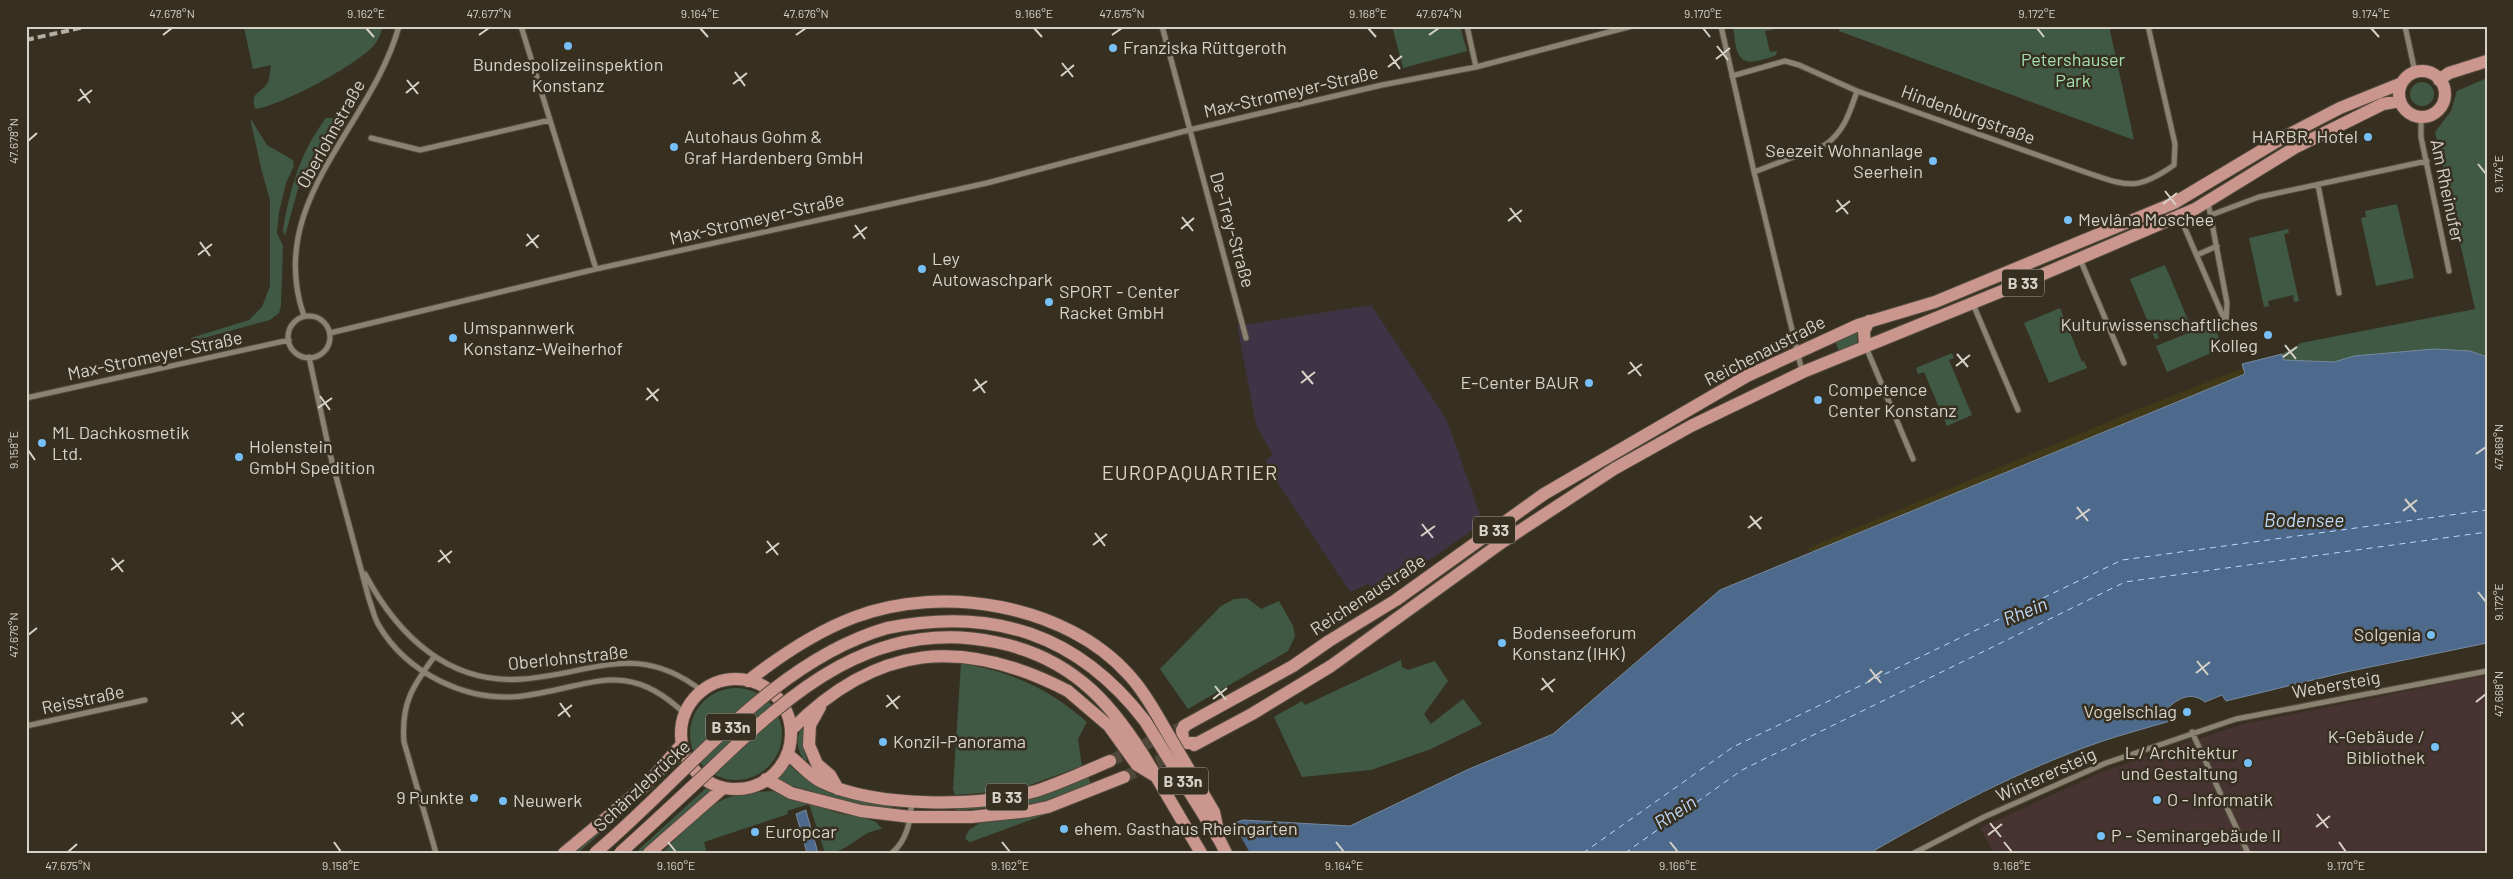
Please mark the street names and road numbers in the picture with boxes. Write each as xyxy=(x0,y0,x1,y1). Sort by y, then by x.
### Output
street label: Max-Stromeyer-Straße xyxy=(1201,60,1380,122)
street label: Oberlohnstraße xyxy=(291,75,369,192)
street label: Hindenburgstraße xyxy=(1898,80,2038,148)
street label: Am Rheinufer xyxy=(2426,137,2470,245)
street label: De-Trey-Straße xyxy=(1206,169,1260,290)
street label: Max-Stromeyer-Straße xyxy=(667,187,846,249)
road number: B 33 xyxy=(2002,270,2044,296)
street label: Reichenaustraße xyxy=(1700,310,1829,390)
street label: Max-Stromeyer-Straße xyxy=(65,326,244,384)
road number: B 33 xyxy=(1473,516,1515,544)
street label: Reichenaustraße xyxy=(1306,549,1429,640)
street label: Oberlohnstraße xyxy=(507,640,629,674)
street label: Webersteig xyxy=(2290,665,2382,703)
street label: Reisstraße xyxy=(39,680,126,719)
road number: B 33n xyxy=(706,714,756,740)
street label: Schänzlebrücke xyxy=(589,735,694,836)
street label: Winterersteig xyxy=(1992,742,2099,806)
road number: B 33n xyxy=(1158,768,1208,794)
road number: B 33 xyxy=(986,784,1028,810)

